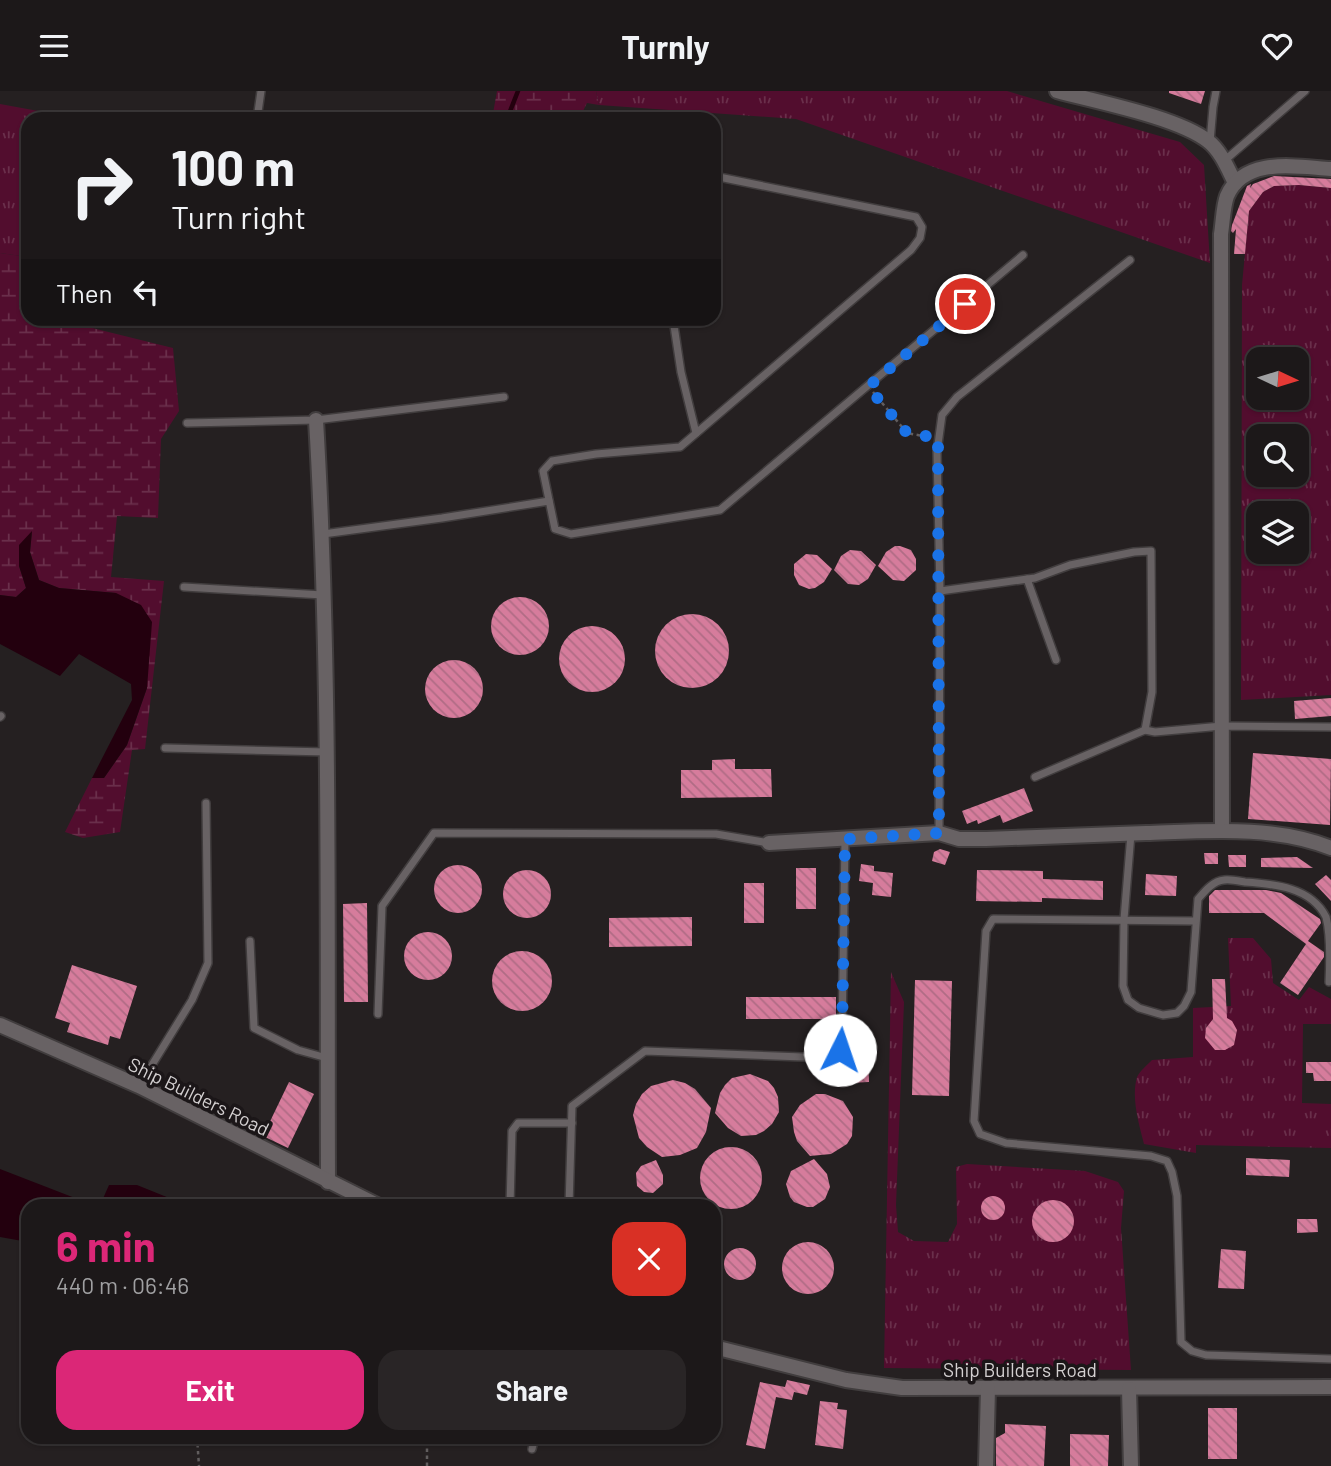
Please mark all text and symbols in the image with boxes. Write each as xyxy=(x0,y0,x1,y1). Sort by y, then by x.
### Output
icon: menu xyxy=(35,27,73,65)
text: Turnly xyxy=(621,27,710,65)
icon: heart xyxy=(1258,27,1296,65)
text: 100 m xyxy=(171,137,295,196)
icon: right xyxy=(56,140,147,231)
text: Turn right xyxy=(171,197,306,235)
icon: left xyxy=(127,273,165,311)
pin xyxy=(935,274,995,334)
text: Then xyxy=(56,277,113,308)
icon: arrive xyxy=(946,285,984,323)
north arrow xyxy=(1246,347,1309,409)
map controls xyxy=(1246,347,1309,564)
button: search xyxy=(1246,424,1309,487)
button: layers xyxy=(1246,501,1309,564)
position arrow xyxy=(803,1013,877,1087)
street label: Ship Builders Road xyxy=(125,1052,273,1140)
text: 6 min xyxy=(56,1220,156,1270)
button: close xyxy=(612,1222,686,1296)
text: 440 m · 06:46 xyxy=(56,1271,189,1299)
button: Exit xyxy=(56,1350,364,1430)
button: Share xyxy=(378,1350,686,1430)
street label: Ship Builders Road xyxy=(943,1358,1097,1381)

